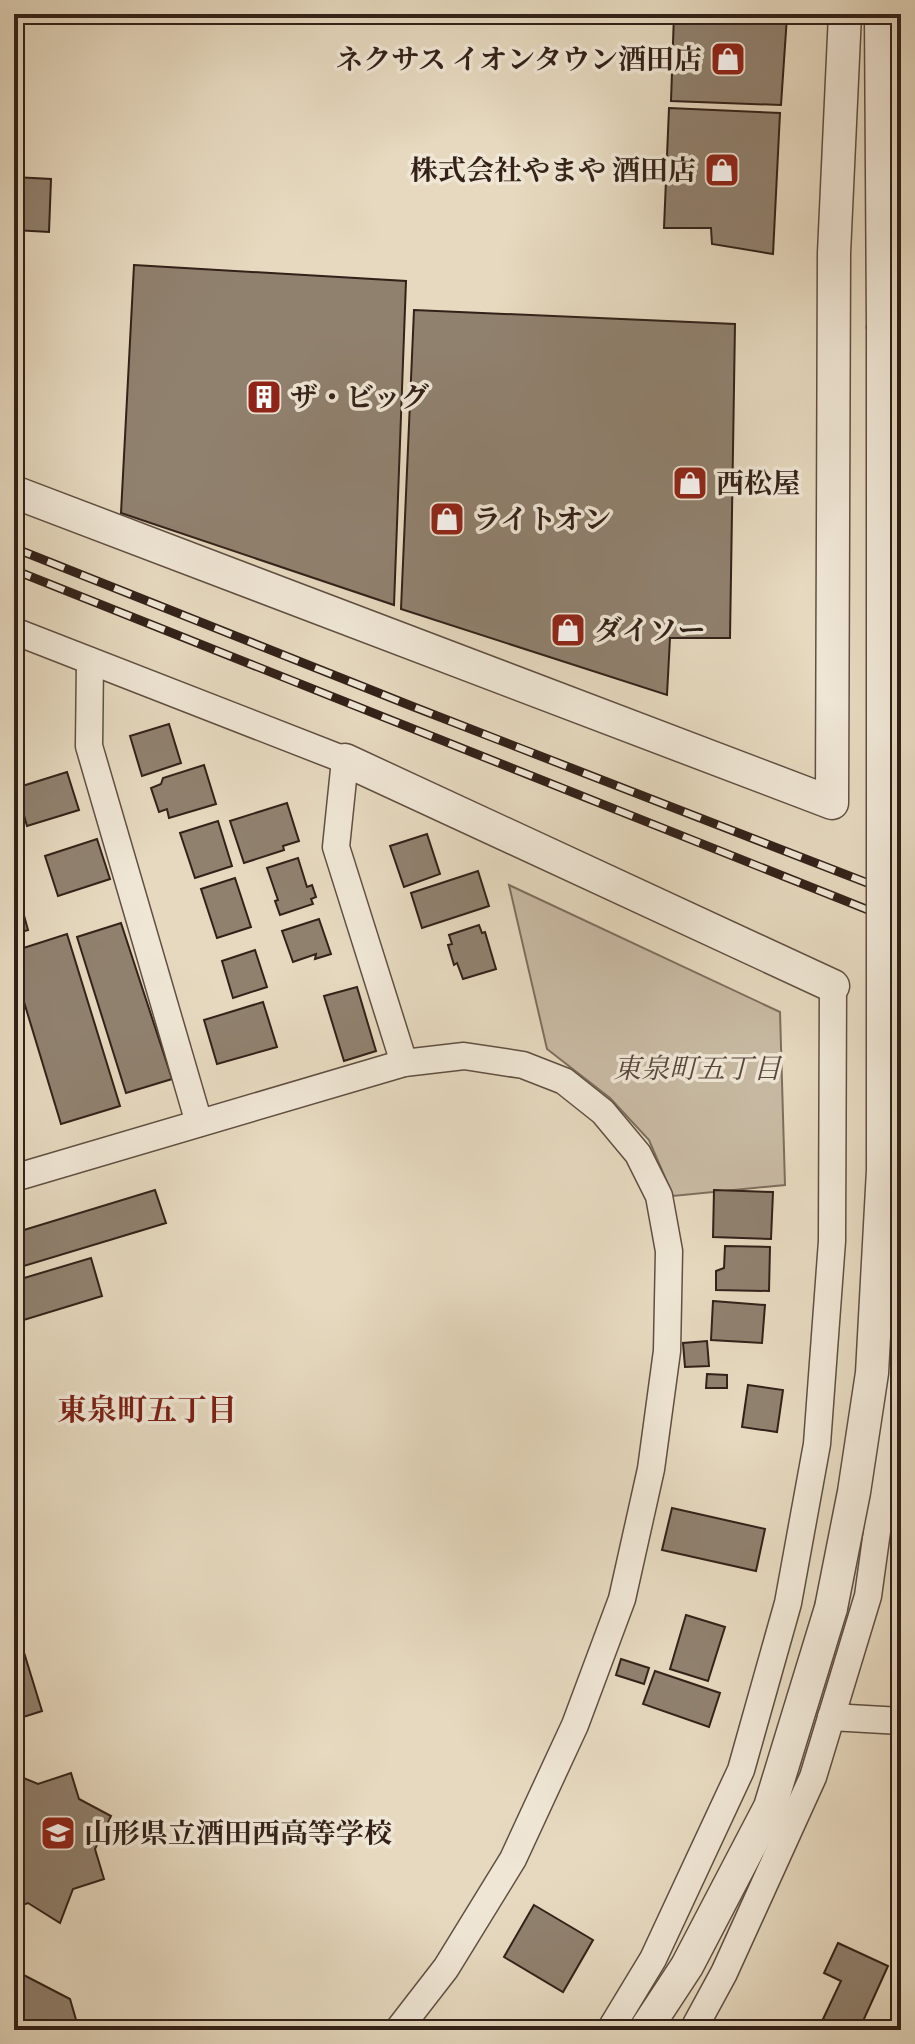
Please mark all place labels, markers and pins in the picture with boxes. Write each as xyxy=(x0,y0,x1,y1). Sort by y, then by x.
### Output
shop icon: ネクサス イオンタウン酒田店 xyxy=(709,40,747,78)
place label: ネクサス イオンタウン酒田店 xyxy=(335,43,702,78)
shop icon: 株式会社やまや 酒田店 xyxy=(703,151,741,189)
place label: 株式会社やまや 酒田店 xyxy=(410,154,696,189)
building icon: ザ・ビッグ xyxy=(245,378,283,416)
place label: ザ・ビッグ xyxy=(290,381,429,416)
shop icon: 西松屋 xyxy=(671,464,709,502)
place label: 西松屋 xyxy=(716,467,800,502)
shop icon: ライトオン xyxy=(428,500,466,538)
place label: ライトオン xyxy=(473,503,611,538)
shop icon: ダイソー xyxy=(549,611,587,649)
place label: ダイソー xyxy=(594,614,705,649)
school or university icon: 山形県立酒田西高等学校 xyxy=(39,1814,77,1852)
place label: 山形県立酒田西高等学校 xyxy=(84,1817,392,1852)

